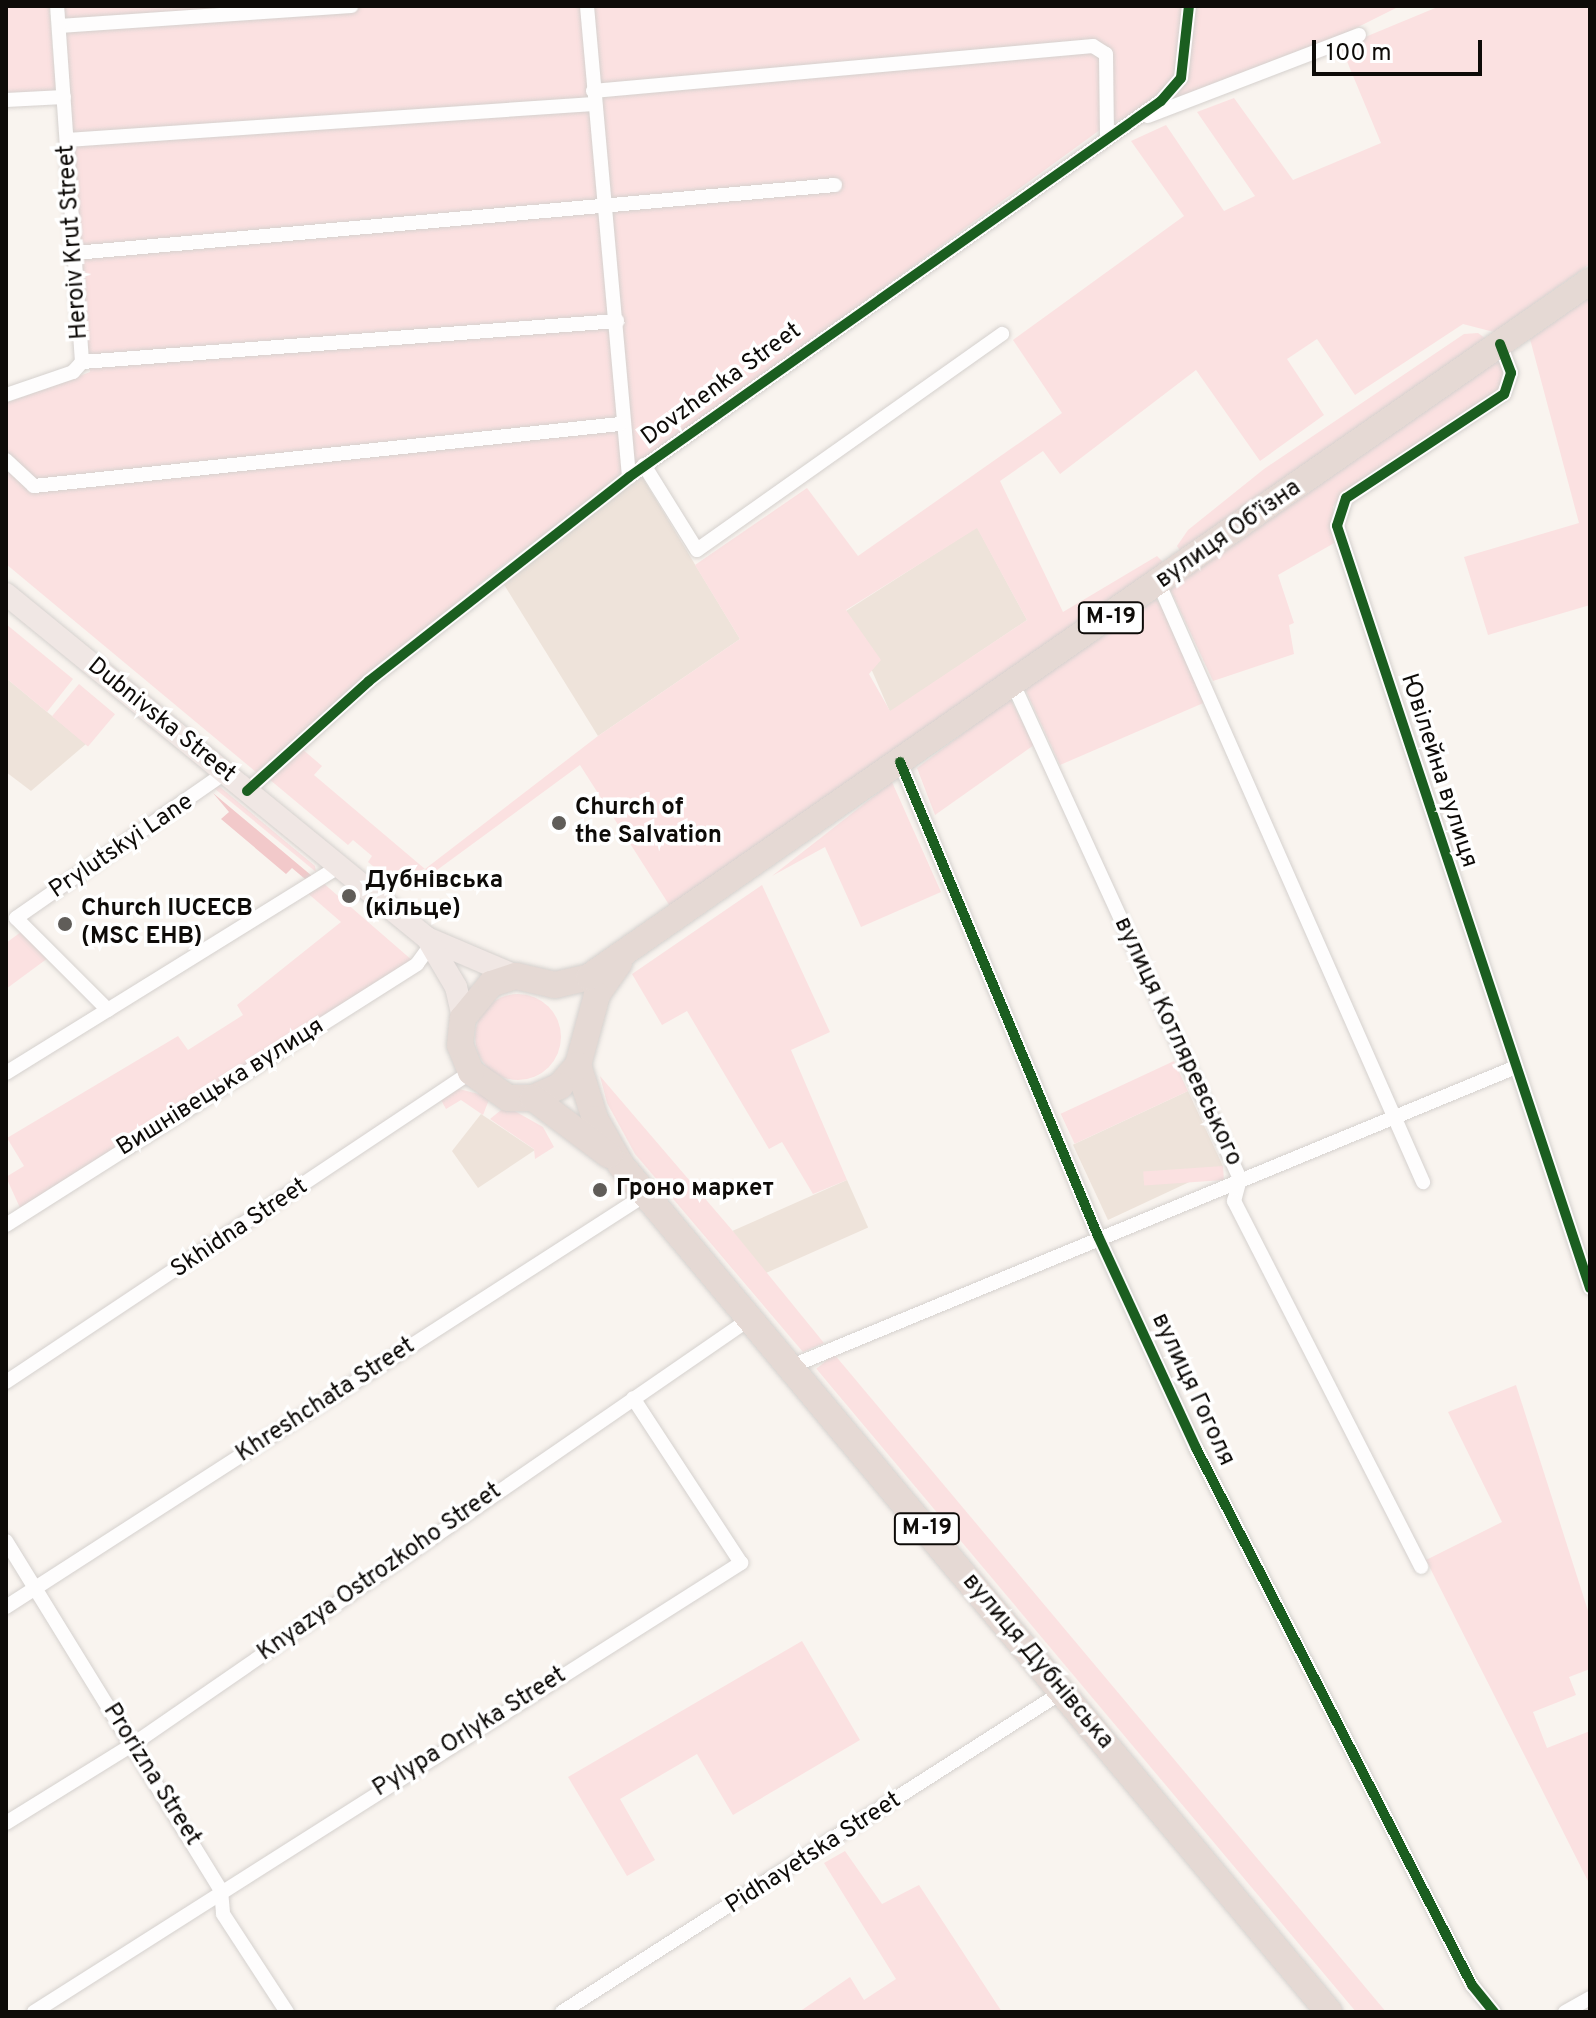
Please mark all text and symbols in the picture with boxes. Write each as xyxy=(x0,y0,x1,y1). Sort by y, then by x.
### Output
scale bar xyxy=(1316,24,1486,74)
text: 100 m xyxy=(1326,39,1392,69)
street label: Heroiv Krut Street xyxy=(53,144,95,340)
street label: Dovzhenka Street xyxy=(636,317,808,453)
street label: вулиця Об’їзна xyxy=(1151,474,1307,596)
road number: М-19 xyxy=(1077,600,1145,636)
street label: Dubnivska Street xyxy=(81,652,241,790)
street label: Ювілейна вулиця xyxy=(1393,670,1483,872)
street label: Prylutskyi Lane xyxy=(45,788,199,906)
place label: Church of the Salvation xyxy=(575,795,722,851)
marker: Church of the Salvation xyxy=(550,814,568,832)
place label: Дубнівська (кільце) xyxy=(365,868,503,924)
marker: Дубнівська (кільце) xyxy=(340,887,358,905)
place label: Church IUCECB (MSC EHB) xyxy=(81,896,253,952)
street label: вулиця Котляревського xyxy=(1107,913,1247,1171)
marker: Church IUCECB (MSC EHB) xyxy=(56,915,74,933)
street label: Вишнівецька вулиця xyxy=(112,1013,330,1163)
street label: Skhidna Street xyxy=(166,1173,314,1285)
place label: Гроно маркет xyxy=(616,1176,774,1204)
marker: Гроно маркет xyxy=(591,1181,609,1199)
street label: вулиця Гоголя xyxy=(1144,1309,1240,1471)
street label: Khreshchata Street xyxy=(231,1332,421,1470)
street label: Knyazya Ostrozkoho Street xyxy=(253,1478,507,1668)
road number: М-19 xyxy=(893,1511,961,1547)
street label: вулиця Дубнівська xyxy=(955,1568,1119,1756)
street label: Pylypa Orlyka Street xyxy=(368,1662,572,1804)
street label: Prorizna Street xyxy=(96,1698,206,1852)
street label: Pidhayetska Street xyxy=(721,1787,907,1921)

